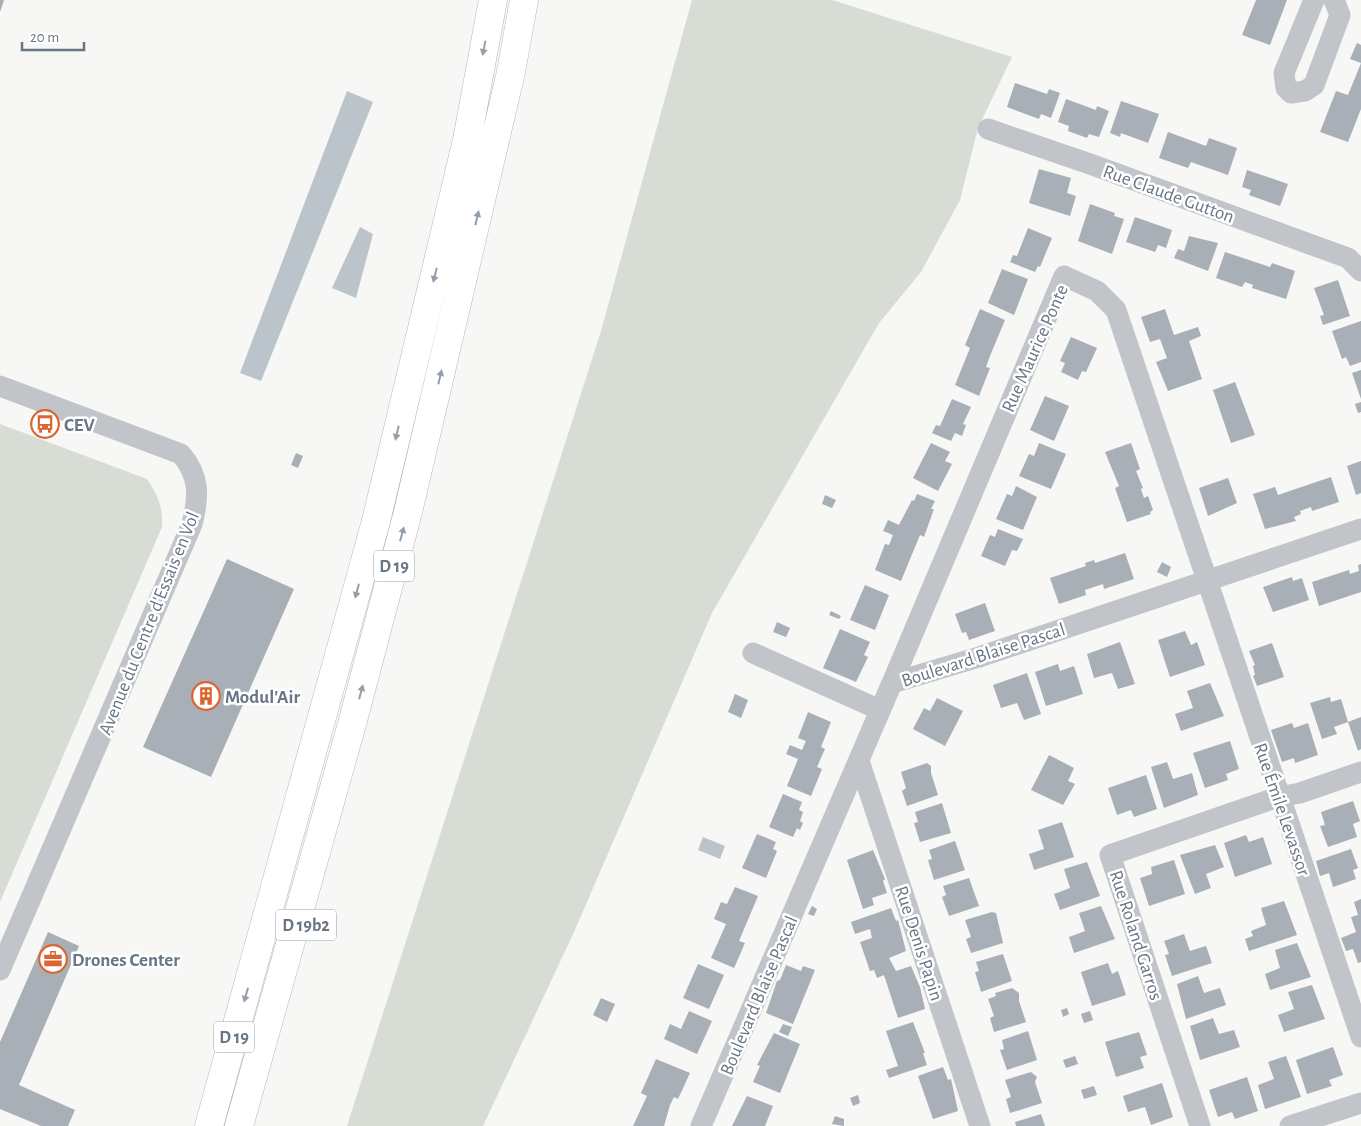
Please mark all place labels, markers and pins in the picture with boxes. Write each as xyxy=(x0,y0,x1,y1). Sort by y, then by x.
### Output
bus stop icon: CEV xyxy=(30,409,60,439)
place label: CEV xyxy=(64,416,95,435)
building icon: Modul'Air xyxy=(191,681,221,711)
place label: Modul'Air xyxy=(225,688,300,707)
office icon: Drones Center xyxy=(38,944,68,974)
place label: Drones Center xyxy=(72,951,180,970)

